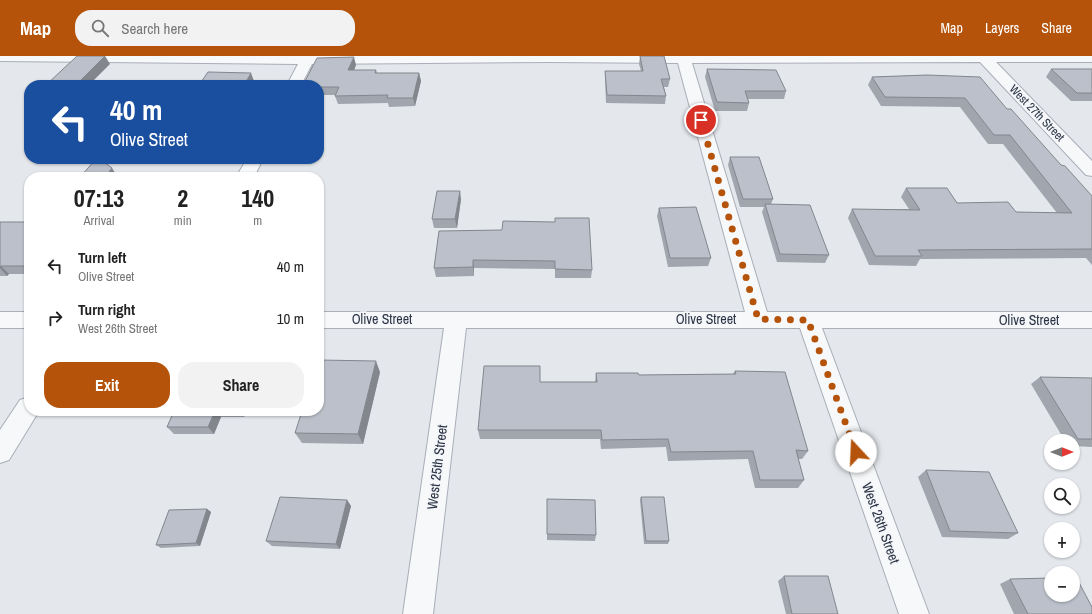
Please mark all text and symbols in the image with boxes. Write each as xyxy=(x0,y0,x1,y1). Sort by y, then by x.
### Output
search box xyxy=(75,10,355,46)
text: Map xyxy=(20,15,51,41)
icon: search xyxy=(89,17,111,39)
text: Search here xyxy=(121,18,188,39)
text: Map xyxy=(941,19,963,37)
text: Layers xyxy=(985,19,1019,37)
text: Share xyxy=(1041,19,1072,37)
street label: West 27th Street xyxy=(1006,81,1068,145)
text: 40 m xyxy=(110,91,162,129)
icon: left xyxy=(44,96,96,148)
pin xyxy=(684,103,718,137)
icon: arrive xyxy=(690,109,712,131)
text: Olive Street xyxy=(110,127,188,152)
text: 07:13 xyxy=(74,182,124,214)
text: 2 xyxy=(177,182,188,214)
text: 140 xyxy=(241,182,274,214)
text: Arrival xyxy=(84,212,114,229)
text: min xyxy=(174,212,192,229)
text: m xyxy=(253,212,262,229)
text: Turn left xyxy=(78,247,126,268)
icon: left xyxy=(44,255,66,277)
text: 40 m xyxy=(277,256,304,277)
text: Olive Street xyxy=(78,268,134,285)
text: Turn right xyxy=(78,299,135,320)
icon: right xyxy=(44,307,66,329)
text: 10 m xyxy=(277,308,304,329)
street label: Olive Street xyxy=(352,310,412,328)
street label: Olive Street xyxy=(676,310,736,328)
street label: Olive Street xyxy=(999,311,1059,329)
text: West 26th Street xyxy=(78,320,157,337)
button: Exit xyxy=(44,362,170,408)
button: Share xyxy=(178,362,304,408)
street label: West 25th Street xyxy=(423,424,451,510)
position arrow xyxy=(835,431,877,473)
north arrow xyxy=(1044,434,1080,470)
map controls xyxy=(1044,434,1080,602)
button: search xyxy=(1044,478,1080,514)
street label: West 26th Street xyxy=(858,480,904,566)
button: + xyxy=(1044,522,1080,558)
button: − xyxy=(1044,566,1080,602)

